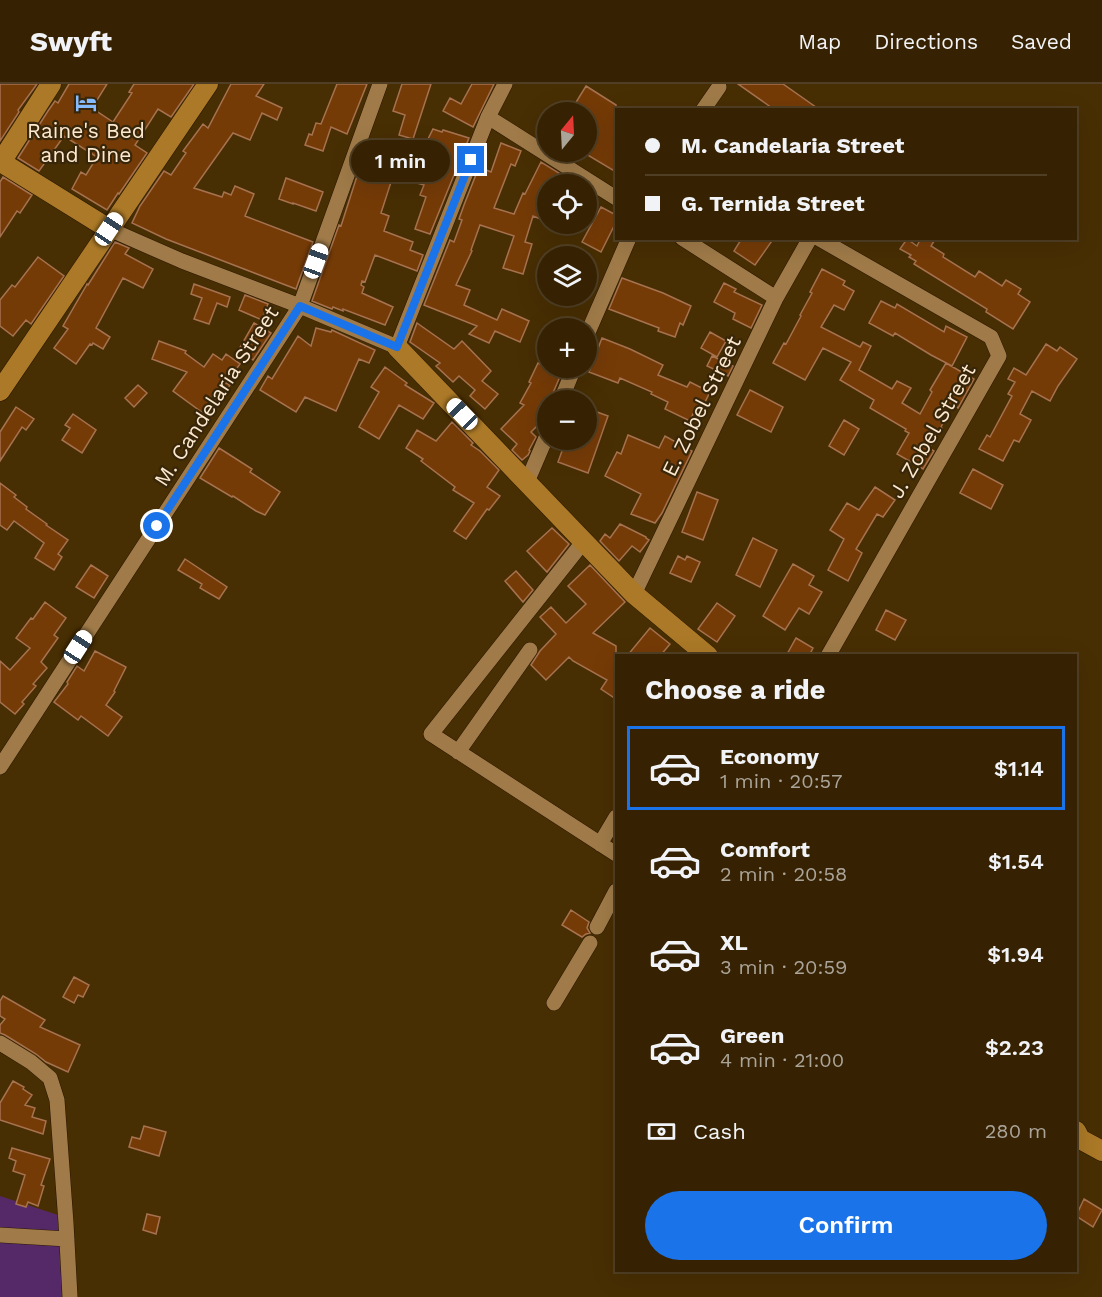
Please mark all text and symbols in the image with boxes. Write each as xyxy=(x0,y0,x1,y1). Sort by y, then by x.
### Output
text: Swyft xyxy=(30,25,112,58)
text: Map xyxy=(798,29,841,54)
text: Directions xyxy=(874,29,978,54)
text: Saved xyxy=(1011,29,1072,54)
hotel icon: Raine's Bed and Dine xyxy=(74,91,98,115)
north arrow xyxy=(537,102,597,162)
map controls xyxy=(537,102,597,450)
place label: Raine's Bed and Dine xyxy=(27,118,145,167)
text: M. Candelaria Street xyxy=(681,133,904,158)
callout: 1 min xyxy=(351,139,450,181)
route end xyxy=(457,146,484,173)
text: 1 min xyxy=(375,149,426,173)
button: locate xyxy=(537,174,597,234)
text: G. Ternida Street xyxy=(681,191,865,216)
car xyxy=(91,209,127,249)
car xyxy=(301,241,331,281)
button: layers xyxy=(537,246,597,306)
street label: M. Candelaria Street xyxy=(148,301,284,491)
button: + xyxy=(537,318,597,378)
street label: E. Zobel Street xyxy=(656,332,746,480)
street label: J. Zobel Street xyxy=(883,359,981,503)
button: − xyxy=(537,390,597,450)
car xyxy=(443,395,481,433)
route start xyxy=(143,512,170,539)
car xyxy=(61,627,95,667)
text: Choose a ride xyxy=(645,674,825,706)
icon: car xyxy=(648,741,702,795)
text: Economy xyxy=(720,744,819,769)
text: $1.14 xyxy=(994,756,1044,781)
text: 1 min · 20:57 xyxy=(720,769,842,793)
icon: car xyxy=(648,834,702,888)
text: Comfort xyxy=(720,837,810,862)
text: $1.54 xyxy=(988,849,1044,874)
text: 2 min · 20:58 xyxy=(720,862,847,886)
icon: car xyxy=(648,927,702,981)
text: XL xyxy=(720,930,748,955)
text: $1.94 xyxy=(987,942,1044,967)
text: 3 min · 20:59 xyxy=(720,955,847,979)
icon: car xyxy=(648,1020,702,1074)
text: Green xyxy=(720,1023,784,1048)
text: $2.23 xyxy=(985,1035,1044,1060)
text: 4 min · 21:00 xyxy=(720,1048,844,1072)
icon: cash xyxy=(645,1115,678,1148)
text: Cash xyxy=(693,1119,746,1144)
text: 280 m xyxy=(985,1119,1047,1143)
button: Confirm xyxy=(645,1191,1047,1260)

